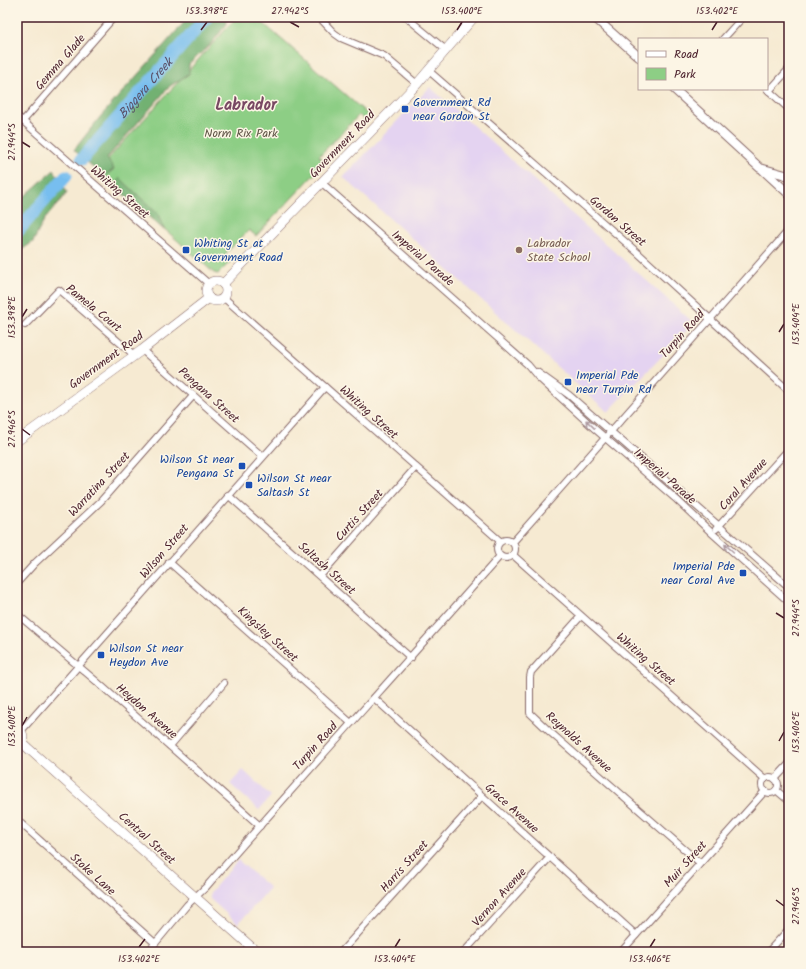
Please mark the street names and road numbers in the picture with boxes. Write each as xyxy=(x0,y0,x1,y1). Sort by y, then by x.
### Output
street label: Gemma Glade xyxy=(30,29,91,95)
street label: Government Road xyxy=(305,105,381,183)
street label: Whiting Street xyxy=(86,161,154,224)
street label: Gordon Street xyxy=(585,191,651,252)
street label: Imperial Parade xyxy=(387,226,459,291)
street label: Pamela Court xyxy=(61,280,126,337)
street label: Turpin Road xyxy=(655,305,710,363)
street label: Government Road xyxy=(65,326,148,394)
street label: Pengana Street xyxy=(174,363,244,428)
street label: Whiting Street xyxy=(335,381,403,444)
street label: Imperial Parade xyxy=(629,444,701,509)
street label: Warratina Street xyxy=(64,447,135,521)
street label: Coral Avenue xyxy=(714,453,773,515)
street label: Curtis Street xyxy=(331,485,388,546)
street label: Wilson Street xyxy=(135,519,194,583)
street label: Saltash Street xyxy=(294,537,360,600)
street label: Kingsley Street xyxy=(233,602,303,667)
street label: Whiting Street xyxy=(612,628,680,691)
street label: Heydon Avenue xyxy=(111,679,182,744)
street label: Reynolds Avenue xyxy=(541,707,617,778)
street label: Turpin Road xyxy=(288,717,343,775)
street label: Grace Avenue xyxy=(480,779,544,839)
street label: Central Street xyxy=(114,807,180,870)
street label: Harris Street xyxy=(376,836,433,897)
street label: Muir Street xyxy=(659,836,712,892)
street label: Stoke Lane xyxy=(65,848,120,901)
street label: Vernon Avenue xyxy=(468,863,532,931)

